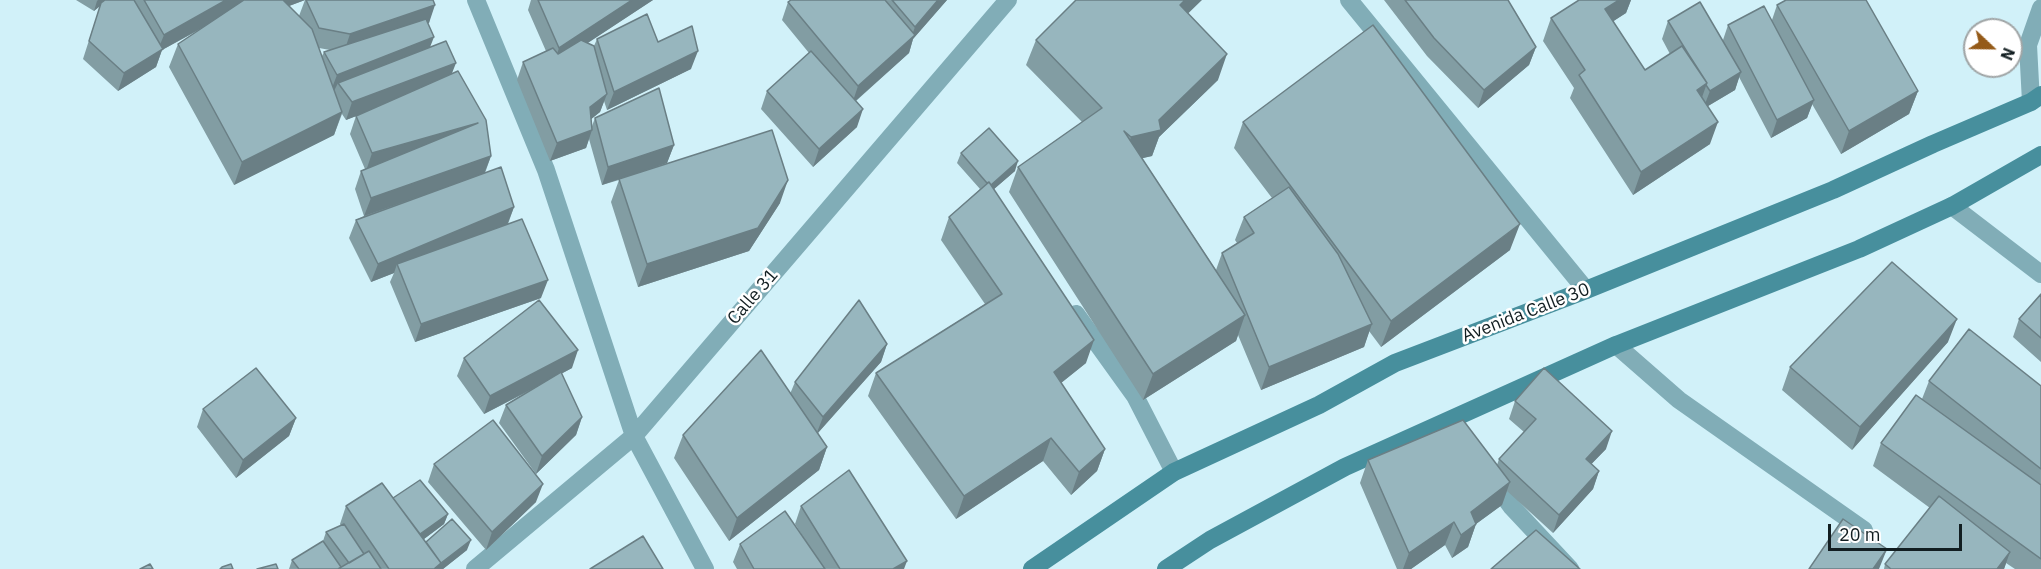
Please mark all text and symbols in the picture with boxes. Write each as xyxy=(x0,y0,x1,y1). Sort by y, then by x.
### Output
north arrow xyxy=(1963,18,2023,78)
text: N xyxy=(1996,45,2019,63)
street label: Calle 31 xyxy=(723,265,783,329)
street label: Avenida Calle 30 xyxy=(1459,279,1593,347)
scale bar xyxy=(1831,512,1964,550)
text: 20 m xyxy=(1839,523,1881,546)

